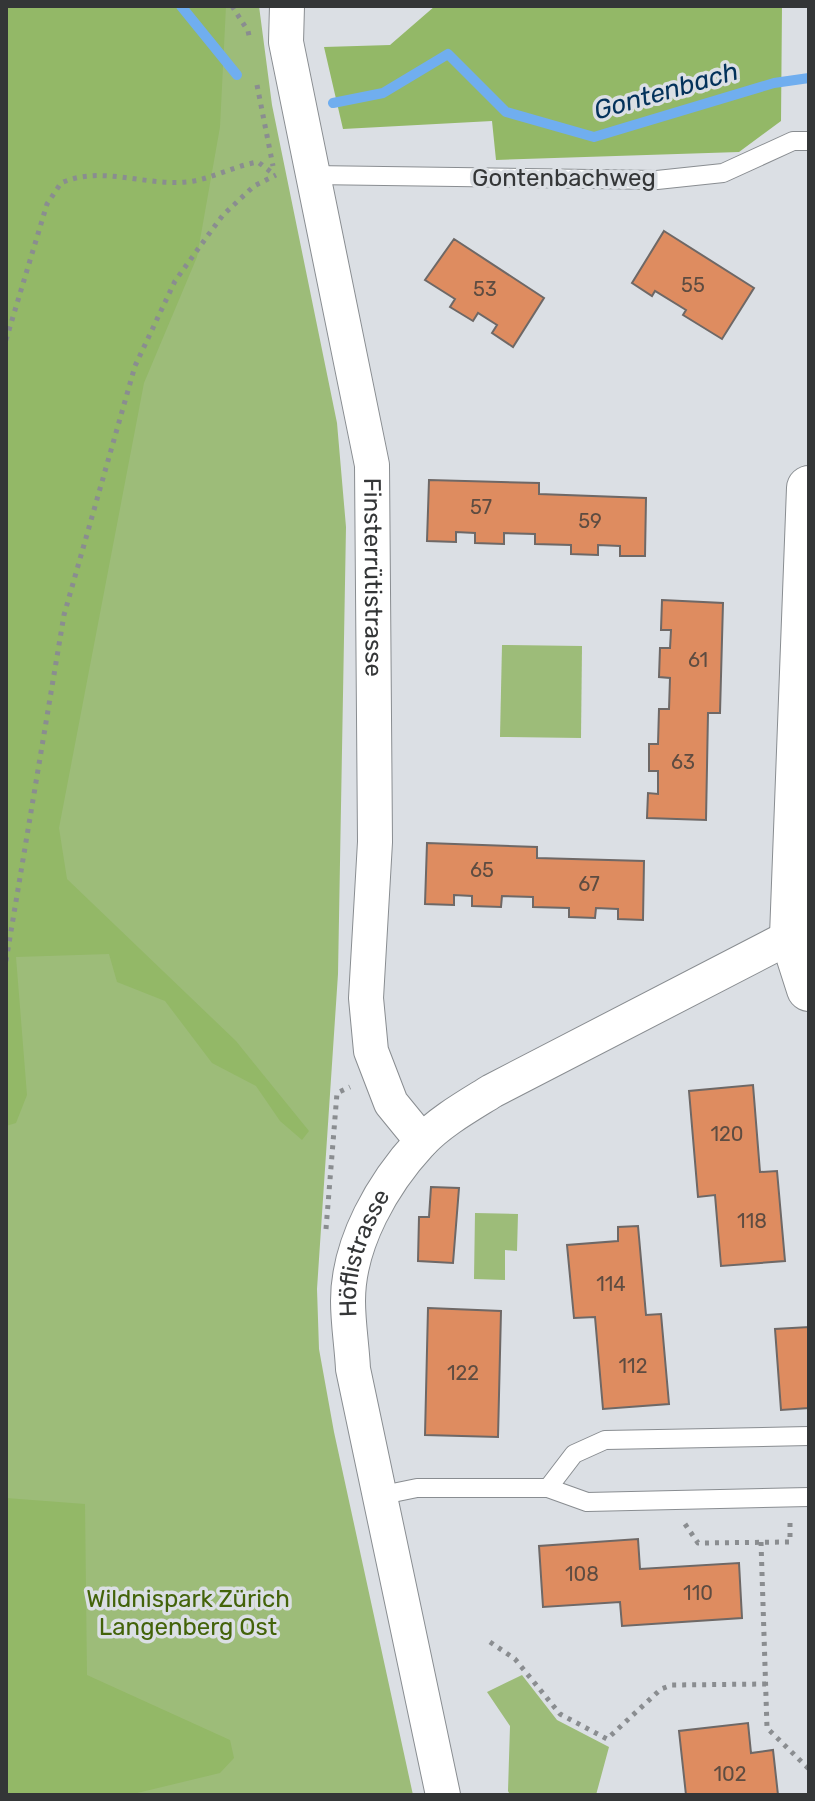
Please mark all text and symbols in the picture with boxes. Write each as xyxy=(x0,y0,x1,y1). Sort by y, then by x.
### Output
water label: Gontenbach xyxy=(590,56,742,126)
street label: Gontenbachweg xyxy=(472,164,656,192)
house number: 55 xyxy=(681,273,705,297)
house number: 53 xyxy=(473,277,497,301)
street label: Finsterrütistrasse xyxy=(358,478,388,677)
house number: 57 xyxy=(470,495,492,519)
house number: 59 xyxy=(578,509,602,533)
house number: 61 xyxy=(688,648,708,672)
house number: 63 xyxy=(671,750,695,774)
house number: 65 xyxy=(470,858,494,882)
house number: 67 xyxy=(578,872,600,896)
house number: 120 xyxy=(711,1122,744,1146)
street label: Höflistrasse xyxy=(334,1184,396,1317)
house number: 118 xyxy=(737,1209,767,1233)
house number: 114 xyxy=(596,1272,626,1296)
house number: 112 xyxy=(619,1354,647,1378)
house number: 122 xyxy=(447,1361,479,1385)
house number: 108 xyxy=(565,1562,599,1586)
house number: 110 xyxy=(683,1581,713,1605)
park label: Wildnispark Zürich Langenberg Ost xyxy=(86,1585,290,1641)
house number: 102 xyxy=(714,1762,747,1786)

